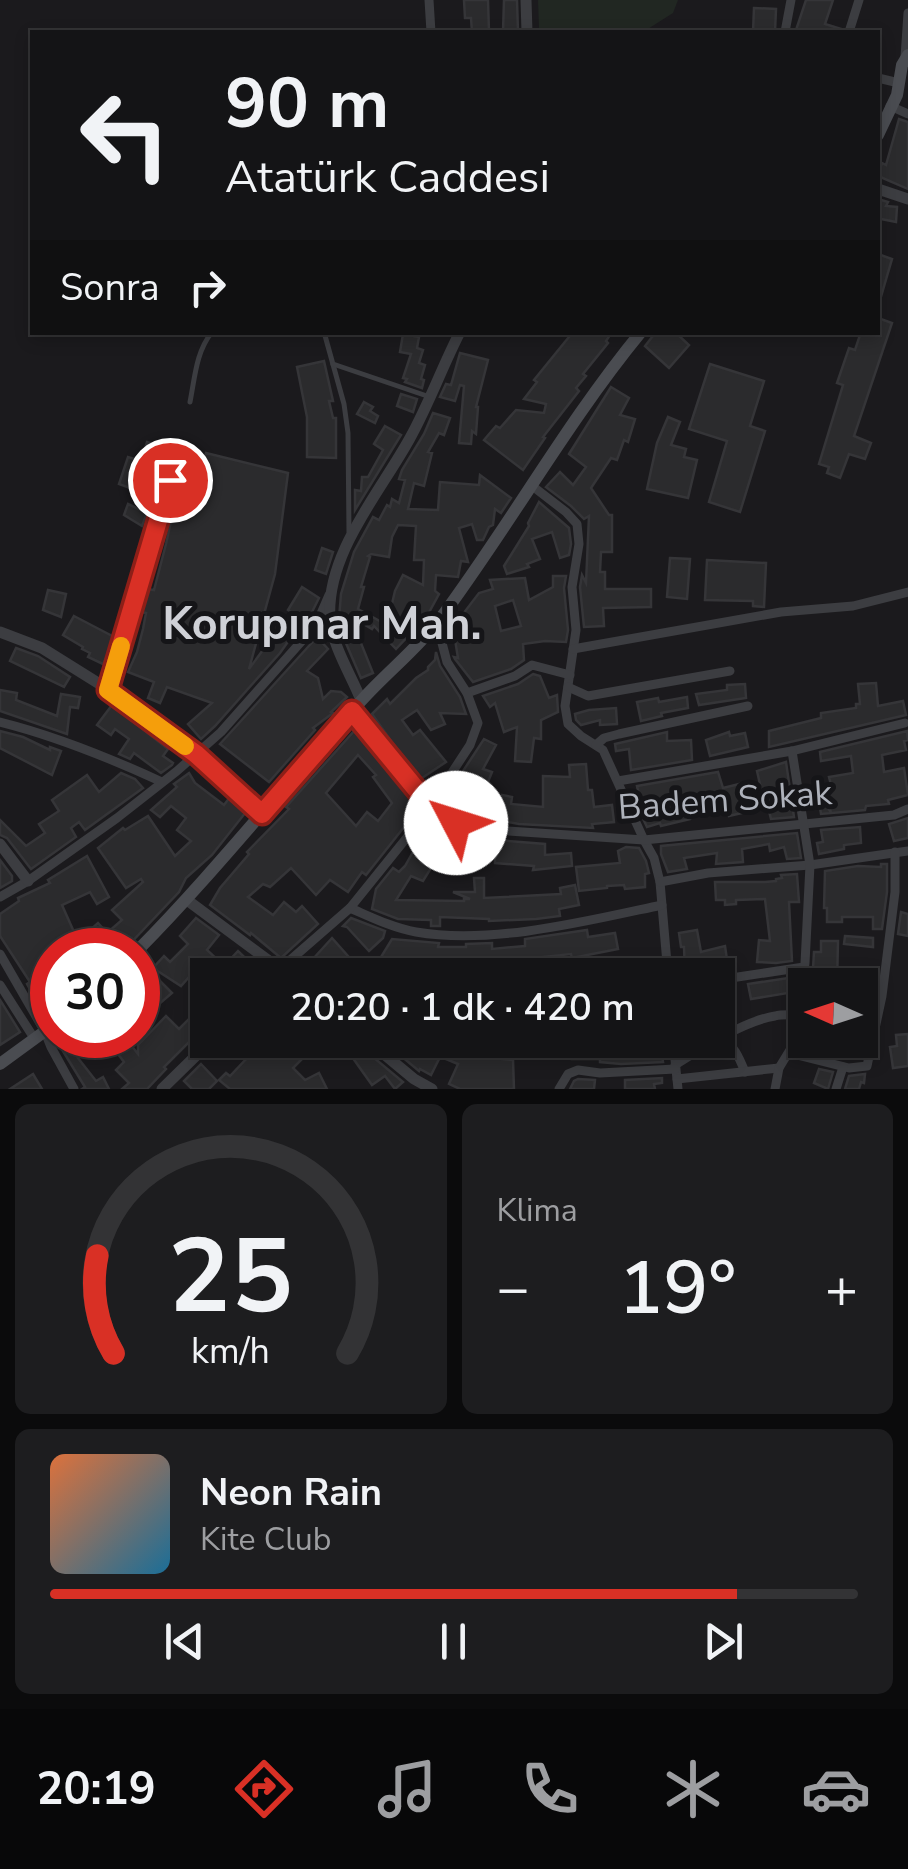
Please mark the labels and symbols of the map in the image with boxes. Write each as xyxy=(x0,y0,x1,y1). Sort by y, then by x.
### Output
pin xyxy=(128,438,213,523)
district label: Korupınar Mah. xyxy=(162,594,482,655)
street label: Badem Sokak xyxy=(616,769,834,831)
position arrow xyxy=(404,771,508,875)
speed limit sign: 30 xyxy=(30,928,160,1058)
north arrow xyxy=(788,968,878,1058)

